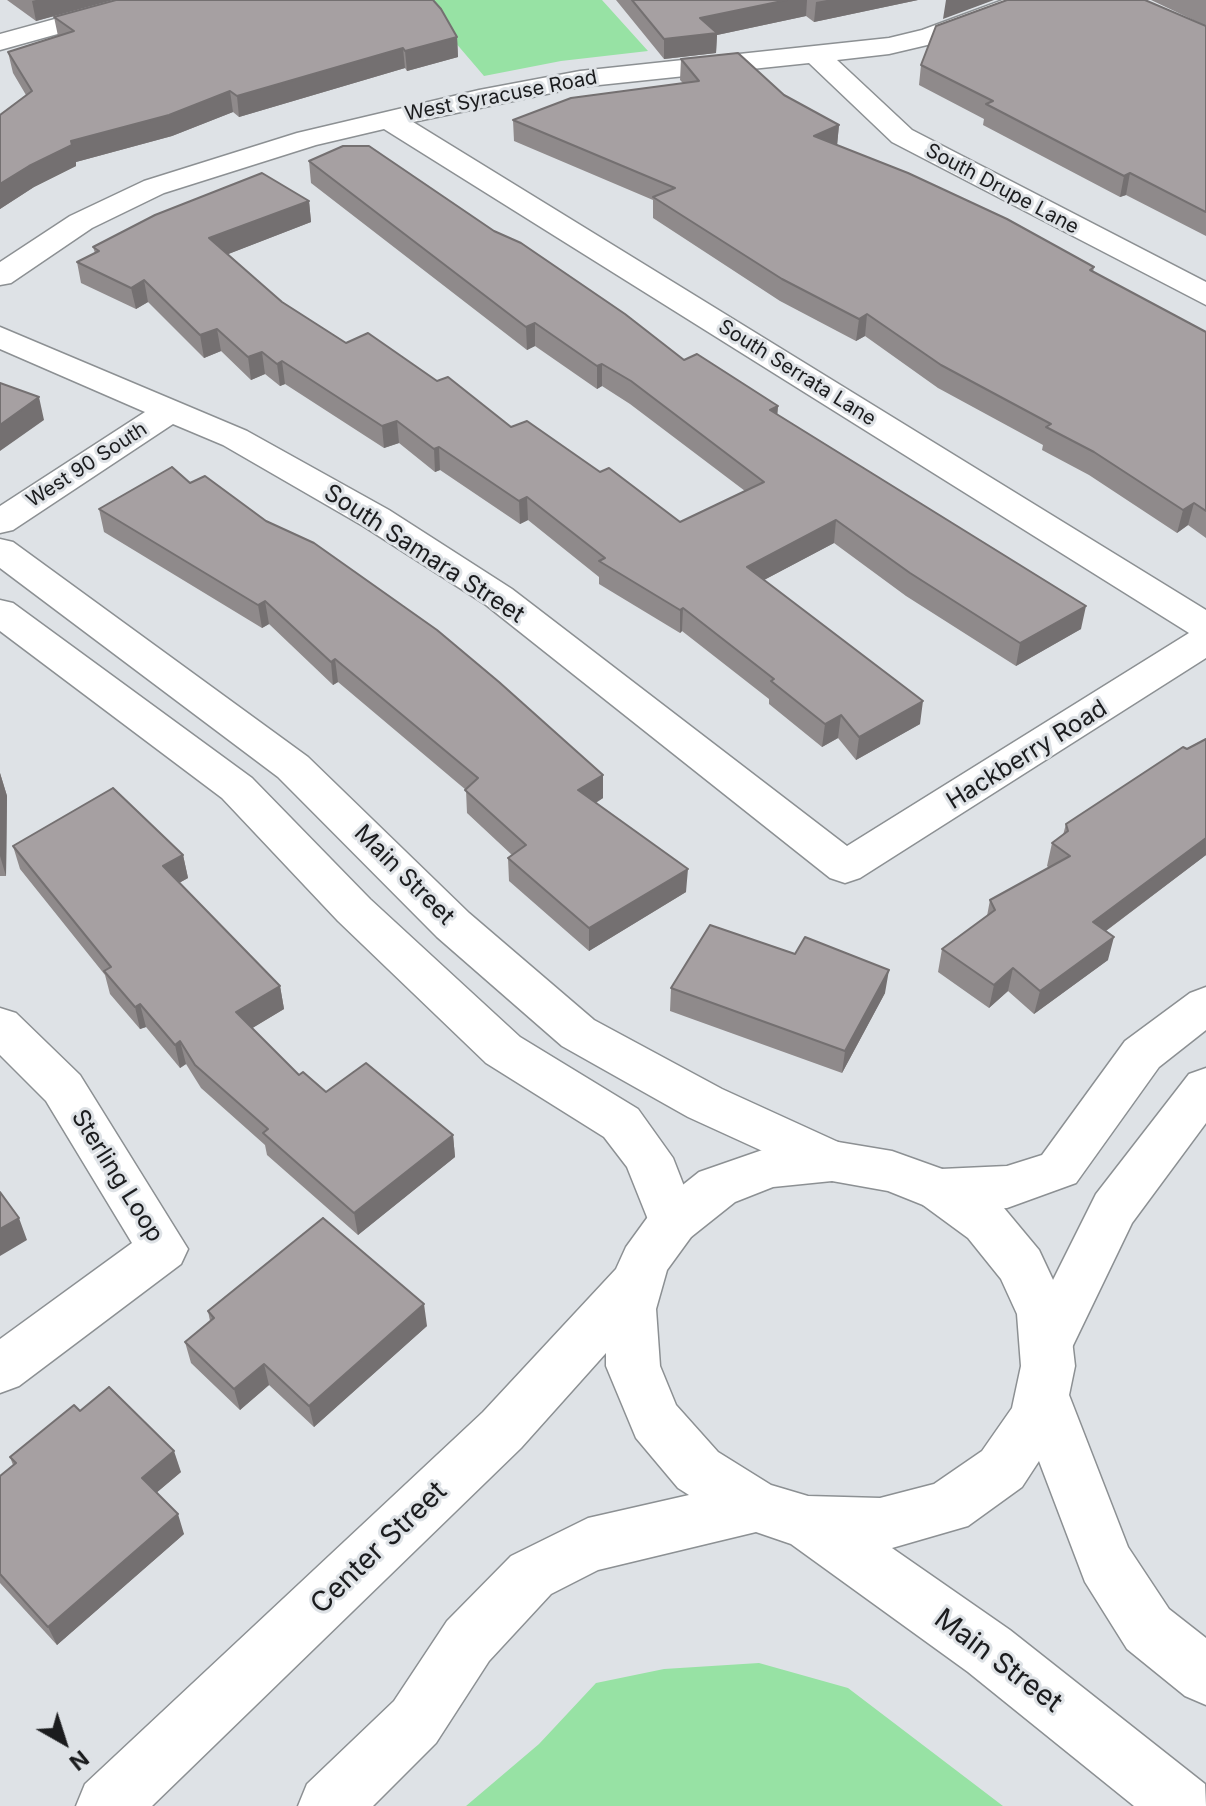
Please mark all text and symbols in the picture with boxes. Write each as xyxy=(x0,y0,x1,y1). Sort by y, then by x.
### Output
street label: West Syracuse Road xyxy=(403,66,599,126)
street label: South Drupe Lane xyxy=(921,139,1083,239)
street label: South Serrata Lane xyxy=(714,315,880,431)
street label: West 90 South xyxy=(22,417,152,513)
street label: South Samara Street xyxy=(318,478,530,630)
street label: Hackberry Road xyxy=(941,694,1113,816)
street label: Main Street xyxy=(348,819,460,931)
street label: Sterling Loop xyxy=(65,1104,169,1248)
street label: Center Street xyxy=(304,1475,454,1621)
street label: Main Street xyxy=(928,1602,1068,1720)
north arrow xyxy=(24,1702,104,1782)
text: N xyxy=(64,1745,94,1776)

